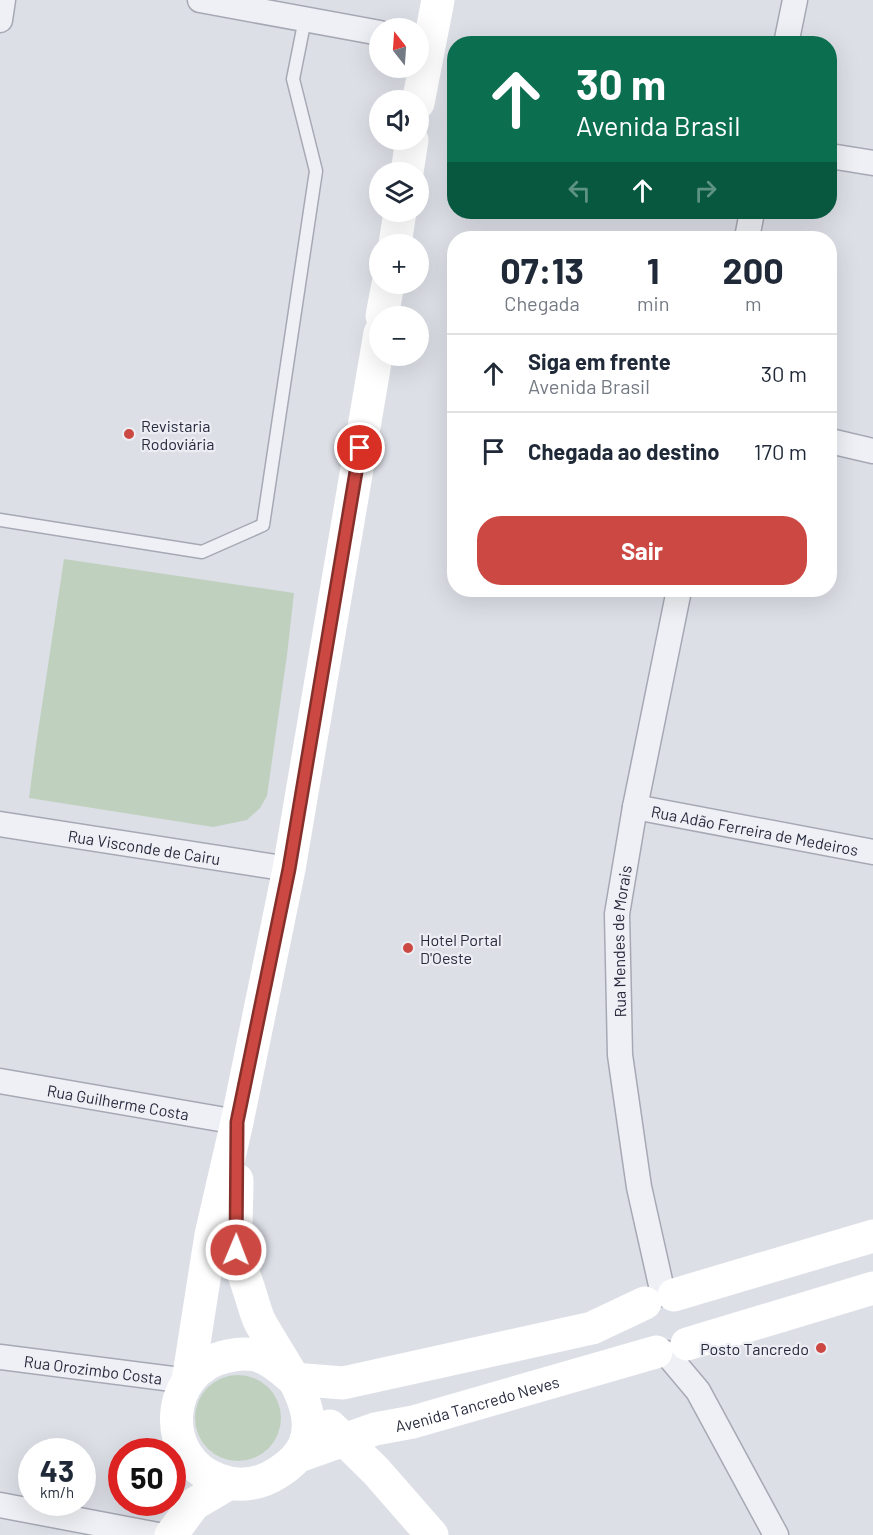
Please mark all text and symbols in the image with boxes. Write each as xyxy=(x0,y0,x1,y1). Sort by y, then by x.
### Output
north arrow xyxy=(369,18,429,78)
map controls xyxy=(369,18,429,366)
text: 30 m xyxy=(576,58,666,108)
icon: ahead xyxy=(477,60,555,138)
button: sound xyxy=(369,90,429,150)
text: Avenida Brasil xyxy=(576,109,740,141)
button: layers xyxy=(369,162,429,222)
icon: left xyxy=(563,174,596,207)
icon: ahead xyxy=(626,174,659,207)
icon: right xyxy=(689,174,722,207)
button: + xyxy=(369,234,429,294)
text: 07:13 xyxy=(500,248,584,291)
text: 1 xyxy=(647,248,660,291)
text: 200 xyxy=(723,248,784,291)
text: Chegada xyxy=(504,291,580,315)
text: min xyxy=(637,291,669,315)
text: m xyxy=(745,291,761,315)
button: − xyxy=(369,306,429,366)
text: Siga em frente xyxy=(528,348,671,374)
icon: ahead xyxy=(477,357,510,390)
text: 30 m xyxy=(761,360,807,386)
text: Avenida Brasil xyxy=(528,374,650,398)
place label: Revistaria Rodoviária xyxy=(141,416,215,453)
pin xyxy=(334,422,385,473)
marker: Revistaria Rodoviária xyxy=(122,427,136,441)
icon: arrive xyxy=(343,431,376,464)
icon: arrive xyxy=(477,435,510,468)
text: Chegada ao destino xyxy=(528,438,719,464)
text: 170 m xyxy=(754,438,807,464)
button: Sair xyxy=(477,516,807,585)
street label: Rua Adão Ferreira de Medeiros xyxy=(650,801,860,859)
street label: Rua Visconde de Cairu xyxy=(67,825,222,868)
street label: Rua Mendes de Morais xyxy=(607,864,635,1018)
place label: Hotel Portal D'Oeste xyxy=(420,930,502,967)
marker: Hotel Portal D'Oeste xyxy=(401,941,415,955)
street label: Rua Guilherme Costa xyxy=(46,1080,191,1123)
position arrow xyxy=(204,1218,268,1282)
place label: Posto Tancredo xyxy=(700,1339,809,1358)
marker: Posto Tancredo xyxy=(814,1341,828,1355)
street label: Rua Orozimbo Costa xyxy=(23,1351,164,1387)
street label: Avenida Tancredo Neves xyxy=(394,1371,561,1435)
speed limit sign: 50 xyxy=(108,1438,186,1516)
text: 43 xyxy=(40,1452,74,1488)
text: km/h xyxy=(40,1483,74,1501)

